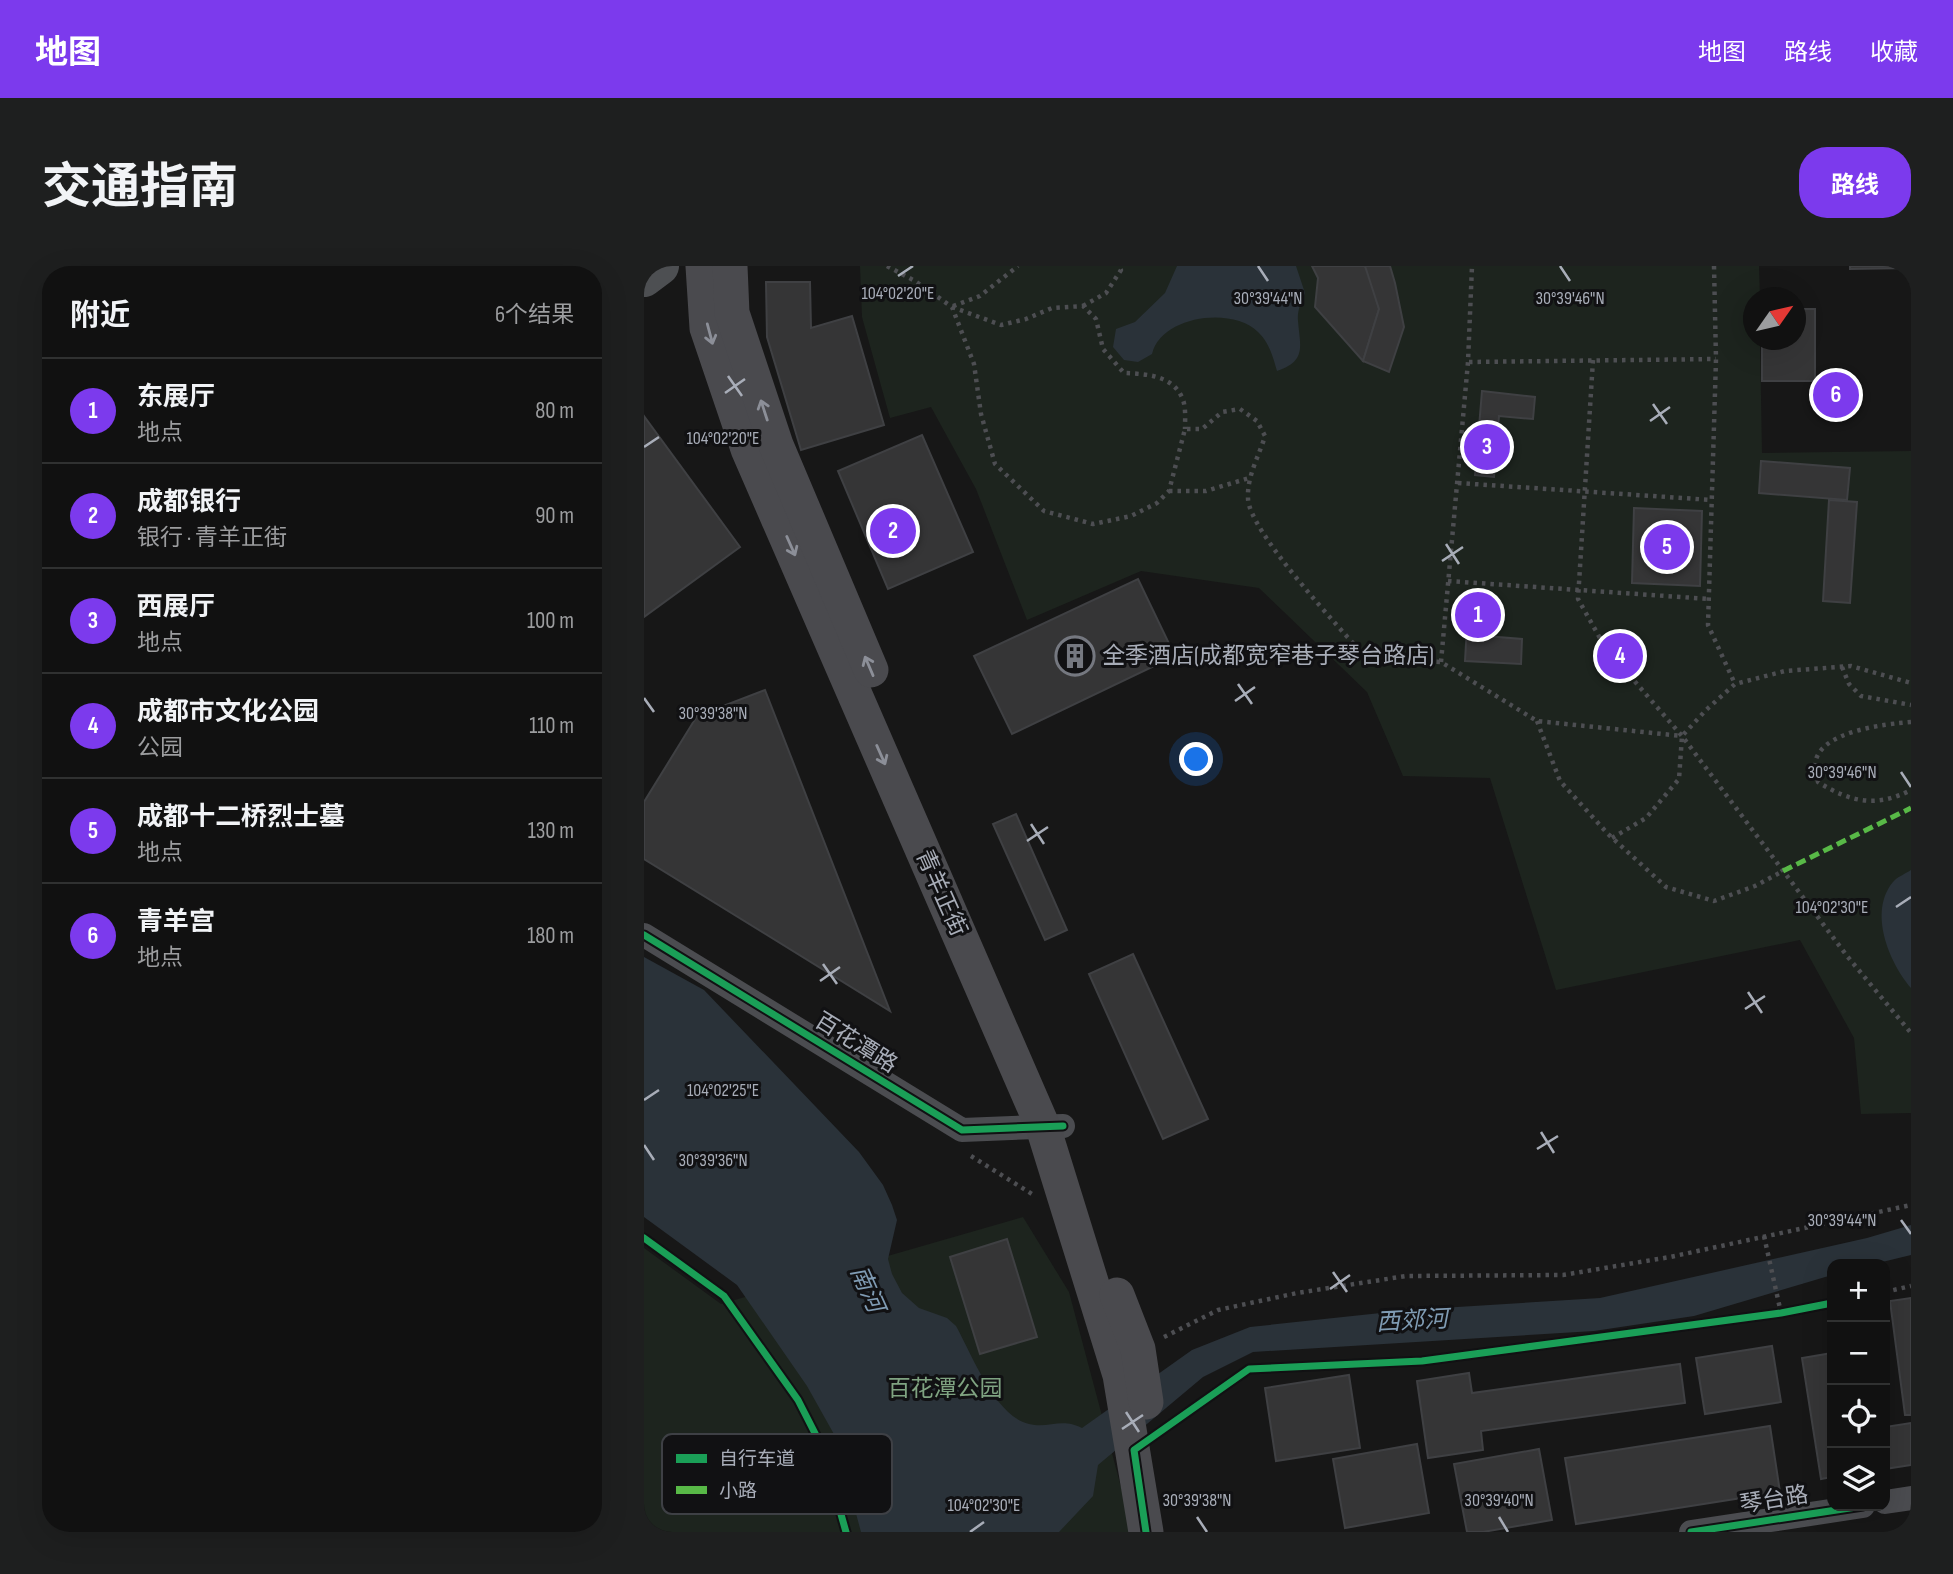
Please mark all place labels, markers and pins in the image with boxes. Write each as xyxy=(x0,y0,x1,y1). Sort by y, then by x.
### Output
pin: 6 xyxy=(1813,369,1859,421)
pin: 3 xyxy=(1464,421,1510,473)
pin: 2 xyxy=(870,505,916,557)
pin: 5 xyxy=(1644,521,1690,573)
pin: 1 xyxy=(1455,589,1501,641)
pin: 4 xyxy=(1597,630,1643,682)
building icon: 全季酒店(成都宽窄巷子琴台路店) xyxy=(1054,635,1096,677)
place label: 全季酒店(成都宽窄巷子琴台路店) xyxy=(1102,642,1434,670)

